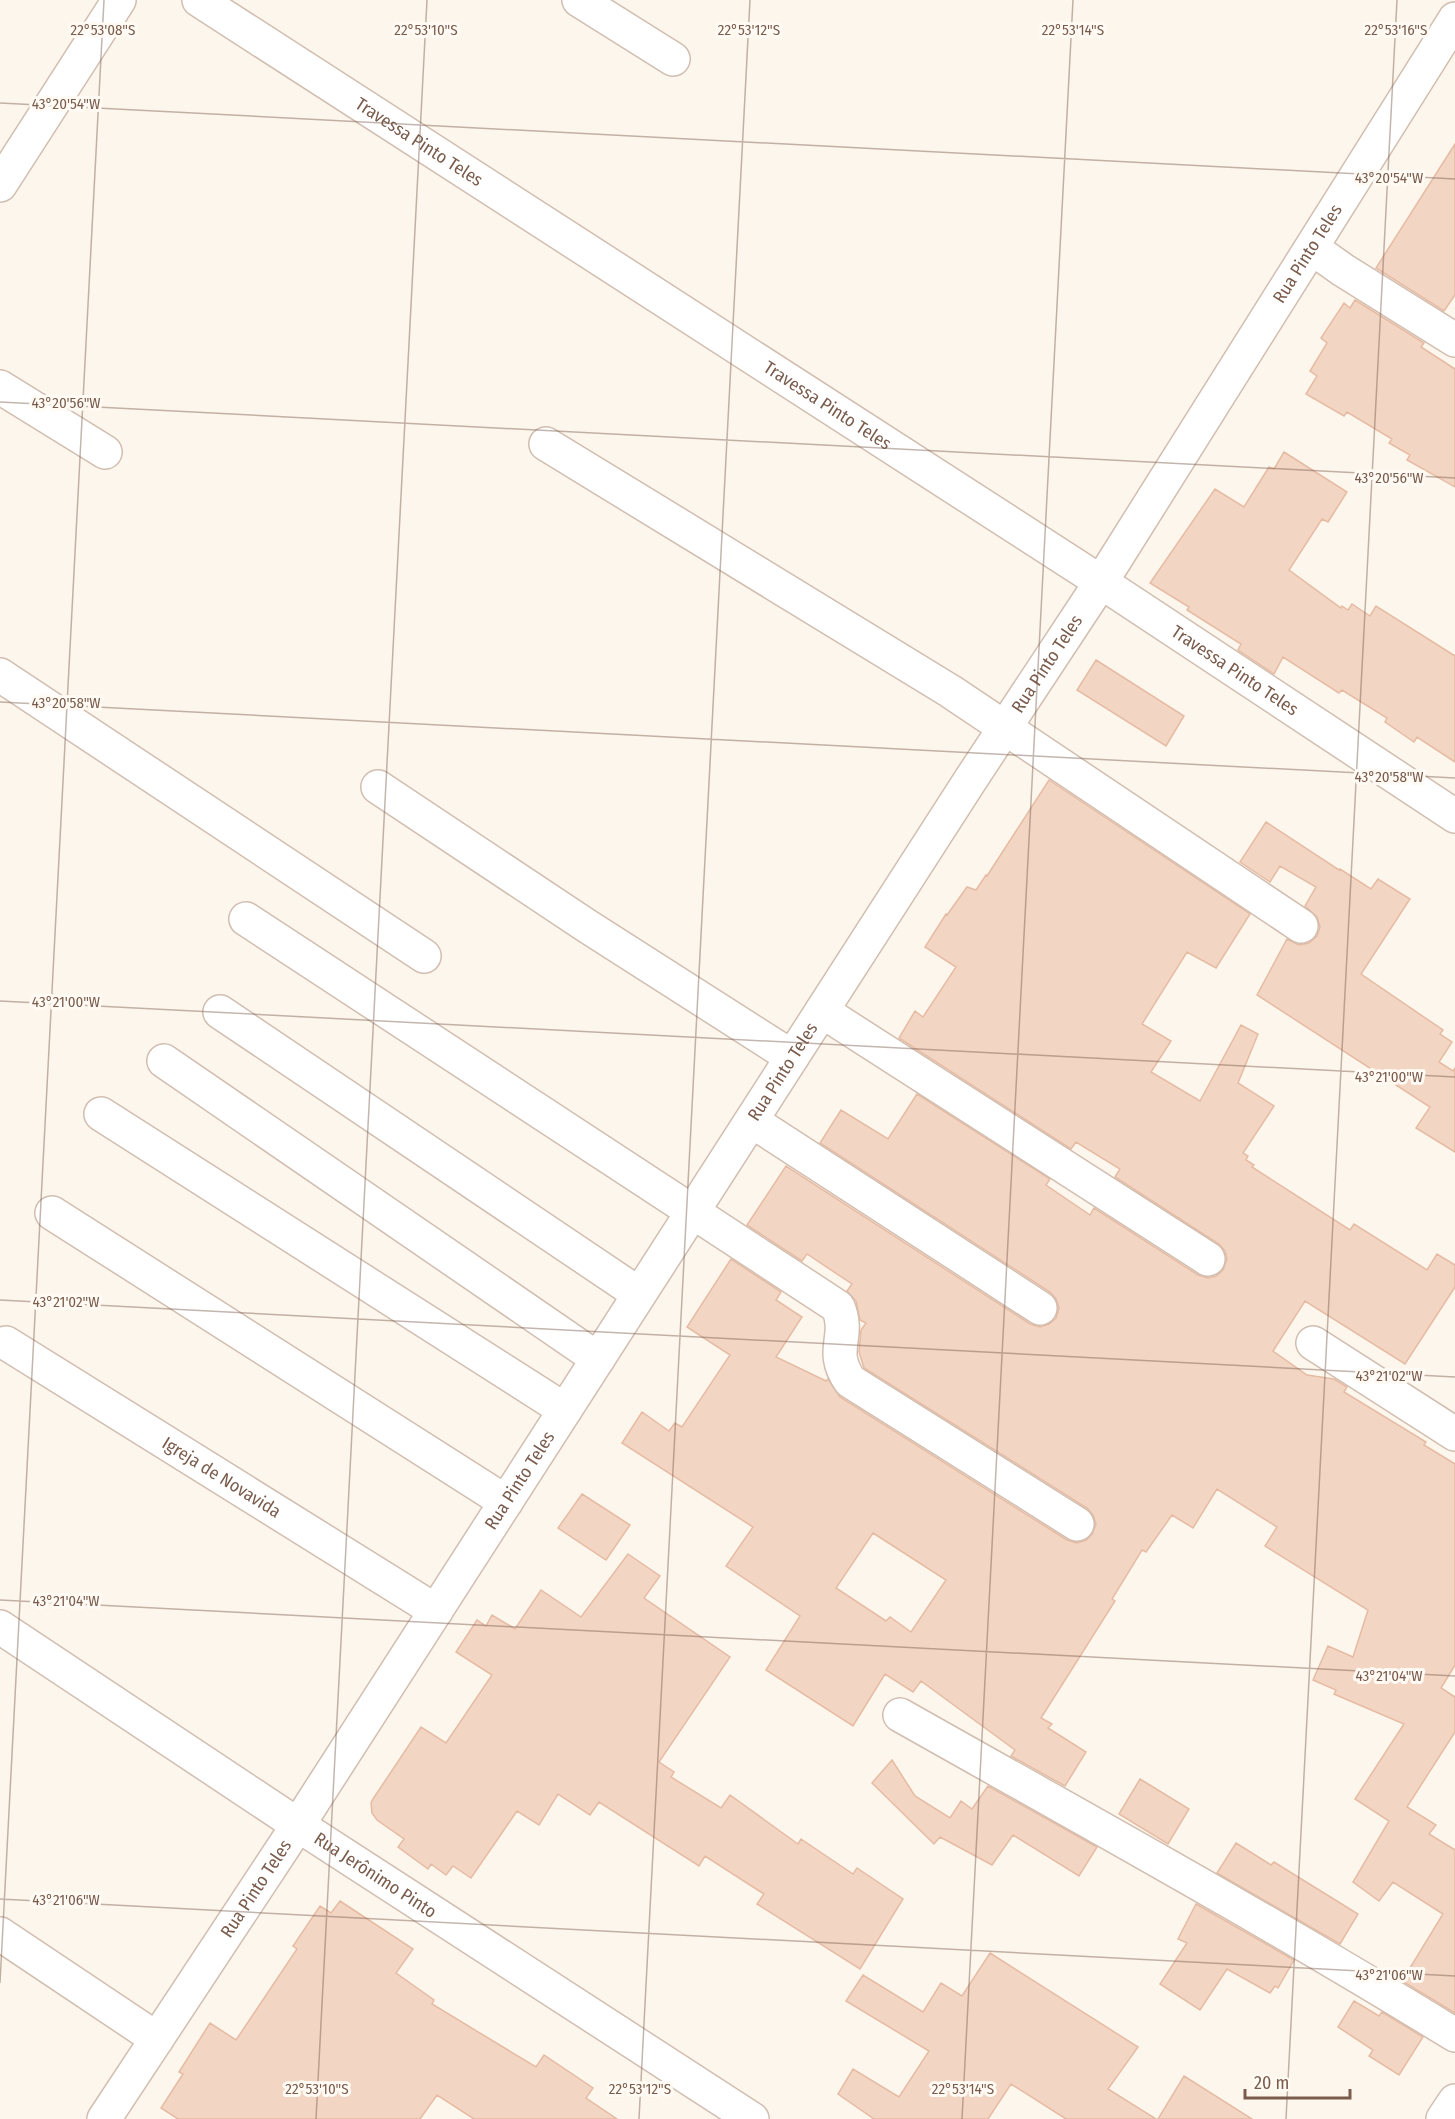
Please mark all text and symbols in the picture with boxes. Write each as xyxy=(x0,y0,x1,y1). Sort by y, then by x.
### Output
text: 22°53'08"S xyxy=(71,21,135,39)
text: 22°53'10"S xyxy=(394,21,458,39)
text: 22°53'12"S xyxy=(718,21,780,39)
text: 22°53'14"S xyxy=(1042,21,1104,39)
text: 22°53'16"S xyxy=(1365,21,1427,39)
street label: Travessa Pinto Teles xyxy=(351,93,487,191)
text: 43°20'54"W xyxy=(32,95,100,113)
text: 43°20'54"W xyxy=(1355,169,1423,187)
street label: Rua Pinto Teles xyxy=(1268,200,1347,307)
street label: Travessa Pinto Teles xyxy=(760,356,896,455)
text: 43°20'56"W xyxy=(31,394,101,412)
text: 43°20'56"W xyxy=(1354,469,1424,487)
street label: Rua Pinto Teles xyxy=(1007,611,1087,717)
street label: Travessa Pinto Teles xyxy=(1167,621,1303,721)
text: 43°20'58"W xyxy=(31,694,101,712)
text: 43°20'58"W xyxy=(1354,768,1424,786)
text: 43°21'00"W xyxy=(32,993,100,1011)
street label: Rua Pinto Teles xyxy=(743,1018,823,1125)
text: 43°21'00"W xyxy=(1355,1068,1423,1086)
text: 43°21'02"W xyxy=(32,1293,100,1311)
text: 43°21'02"W xyxy=(1355,1367,1423,1385)
street label: Rua Pinto Teles xyxy=(480,1427,560,1534)
street label: Igreja de Novavida xyxy=(158,1432,285,1523)
text: 43°21'04"W xyxy=(32,1592,100,1610)
text: 43°21'04"W xyxy=(1355,1667,1423,1685)
street label: Rua Jerônimo Pinto xyxy=(310,1827,441,1923)
street label: Rua Pinto Teles xyxy=(216,1835,296,1942)
text: 43°21'06"W xyxy=(32,1891,100,1909)
text: 43°21'06"W xyxy=(1355,1966,1423,1984)
scale bar xyxy=(1245,2062,1350,2100)
text: 20 m xyxy=(1254,2072,1289,2094)
text: 22°53'10"S xyxy=(285,2080,349,2098)
text: 22°53'12"S xyxy=(609,2080,671,2098)
text: 22°53'14"S xyxy=(932,2080,994,2098)

